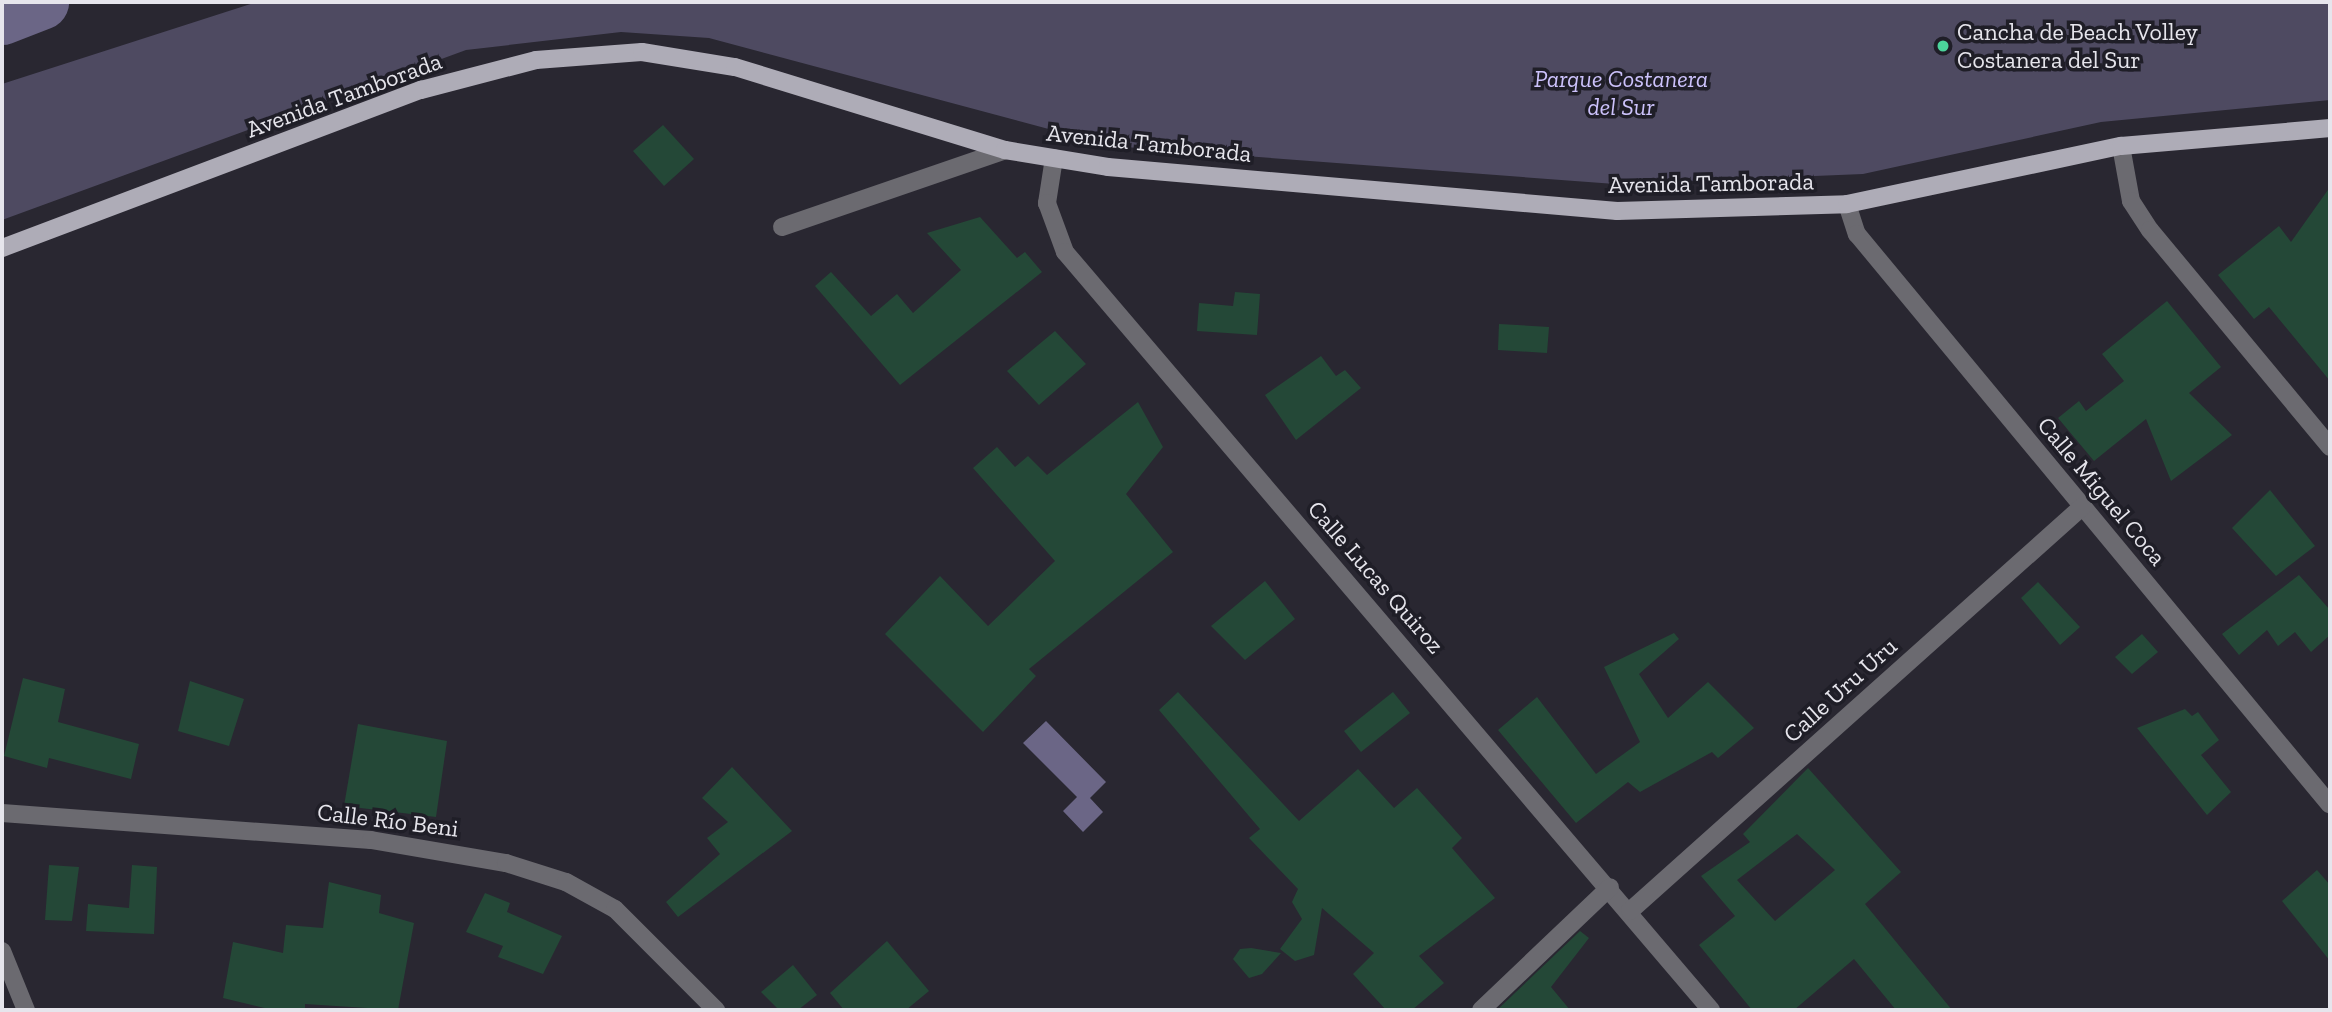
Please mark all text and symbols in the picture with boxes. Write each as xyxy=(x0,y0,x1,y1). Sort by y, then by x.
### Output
place label: Cancha de Beach Volley Costanera del Sur xyxy=(1957,18,2199,74)
marker: Cancha de Beach Volley Costanera del Sur xyxy=(1935,38,1951,54)
street label: Avenida Tamborada xyxy=(242,46,446,144)
park label: Parque Costanera del Sur xyxy=(1534,65,1708,121)
street label: Avenida Tamborada xyxy=(1045,118,1253,168)
street label: Avenida Tamborada xyxy=(1608,167,1814,199)
street label: Calle Miguel Coca xyxy=(2032,411,2172,571)
street label: Calle Lucas Quiroz xyxy=(1302,495,1450,659)
street label: Calle Uru Uru xyxy=(1777,632,1903,748)
street label: Calle Río Beni xyxy=(316,797,460,843)

